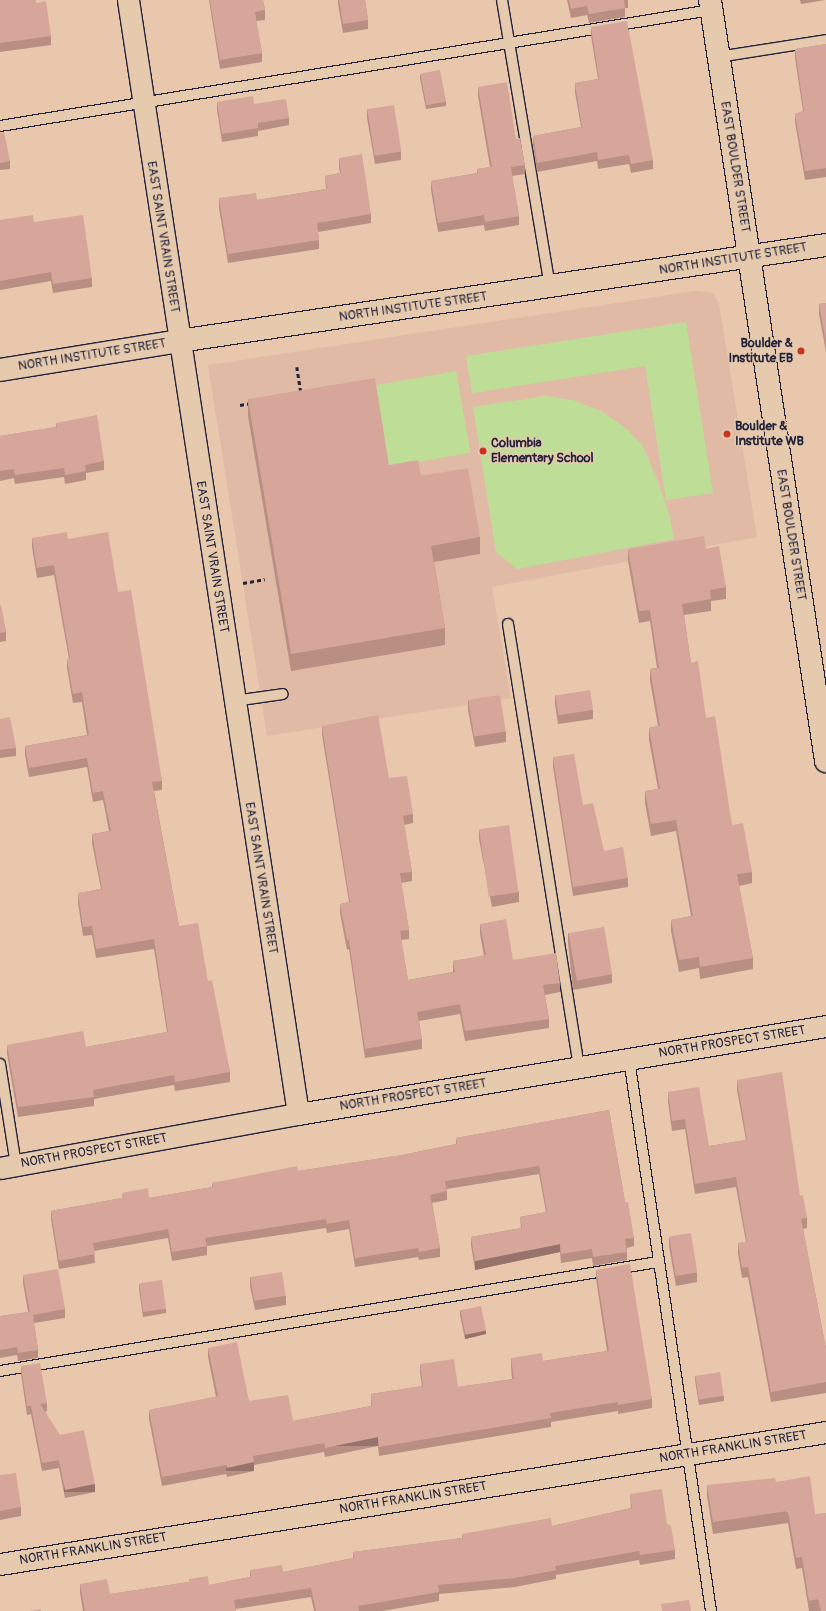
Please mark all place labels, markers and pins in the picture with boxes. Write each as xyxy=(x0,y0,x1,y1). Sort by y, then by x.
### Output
place label: Boulder & Institute EB xyxy=(729,336,793,367)
marker: Boulder & Institute EB xyxy=(796,346,806,356)
place label: Boulder & Institute WB xyxy=(735,419,804,450)
marker: Boulder & Institute WB xyxy=(722,429,732,439)
place label: Columbia Elementary School xyxy=(491,436,594,467)
marker: Columbia Elementary School xyxy=(478,446,488,456)

